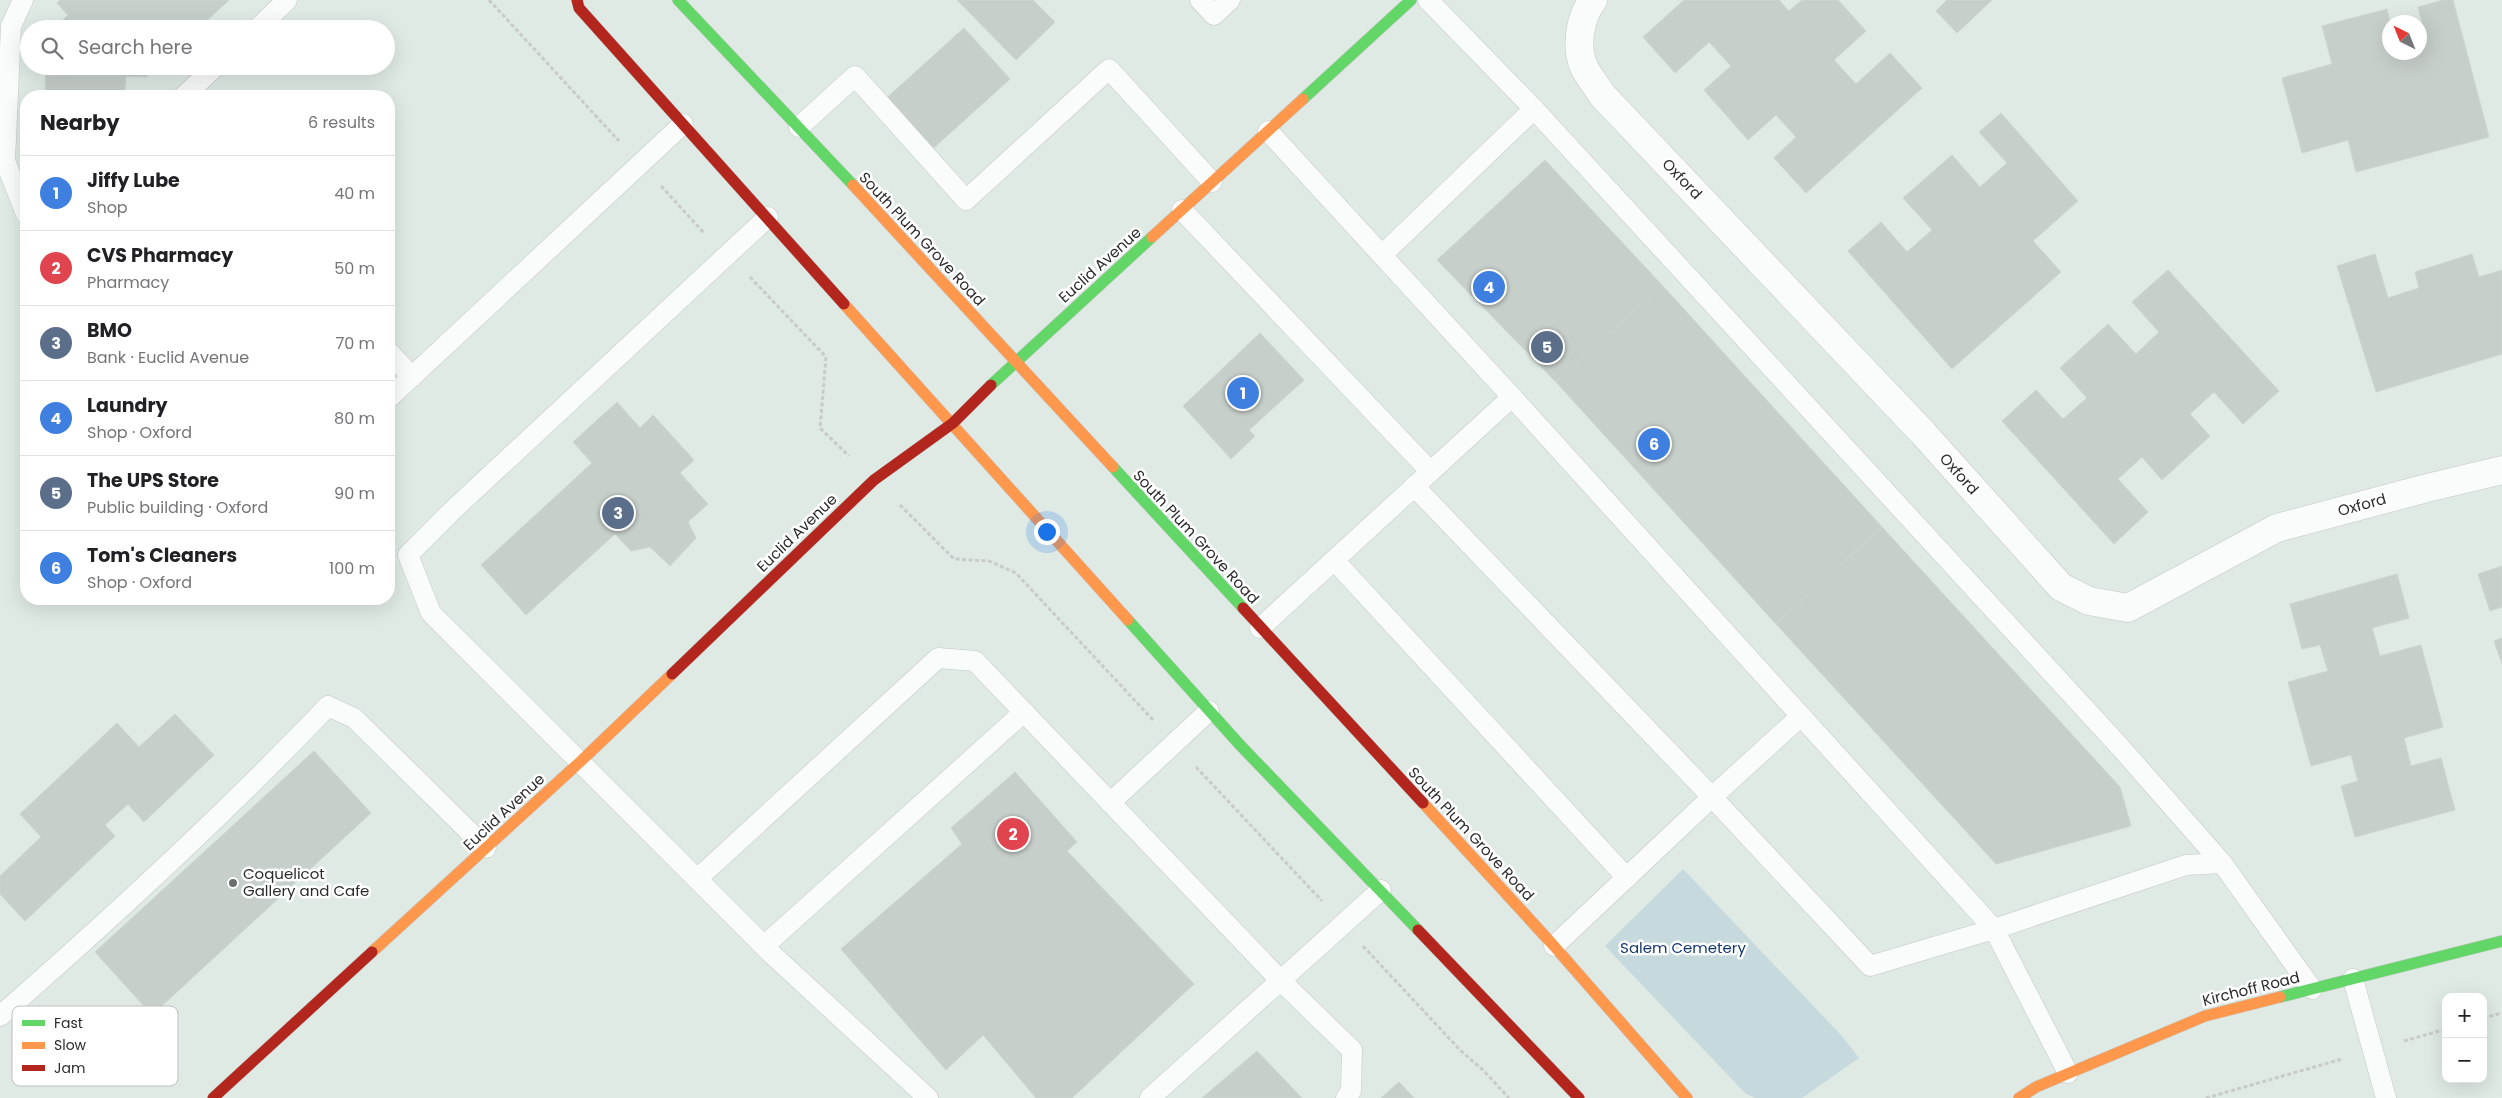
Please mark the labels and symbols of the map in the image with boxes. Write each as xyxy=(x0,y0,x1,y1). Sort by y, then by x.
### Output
north arrow xyxy=(2382,15,2427,60)
street label: Oxford xyxy=(1658,154,1707,204)
street label: South Plum Grove Road xyxy=(855,167,990,310)
street label: Euclid Avenue xyxy=(1054,222,1145,307)
pin: 4 xyxy=(1473,268,1505,306)
pin: 5 xyxy=(1531,328,1563,366)
pin: 1 xyxy=(1227,374,1259,412)
pin: 6 xyxy=(1638,425,1670,463)
street label: Oxford xyxy=(1935,448,1984,499)
street label: South Plum Grove Road xyxy=(1129,465,1264,608)
street label: Oxford xyxy=(2335,488,2388,521)
street label: Euclid Avenue xyxy=(752,489,841,576)
pin: 3 xyxy=(602,494,634,532)
your location xyxy=(1034,519,1060,545)
street label: South Plum Grove Road xyxy=(1404,762,1539,905)
street label: Euclid Avenue xyxy=(458,768,549,855)
pin: 2 xyxy=(997,815,1029,853)
place label: Coquelicot Gallery and Cafe xyxy=(243,863,369,901)
marker: Coquelicot Gallery and Cafe xyxy=(227,877,239,889)
park label: Salem Cemetery xyxy=(1620,937,1746,958)
street label: Kirchoff Road xyxy=(2200,966,2302,1011)
legend xyxy=(12,1006,178,1086)
text: Fast xyxy=(54,1013,83,1033)
text: Slow xyxy=(54,1035,87,1055)
text: Jam xyxy=(54,1058,85,1078)

